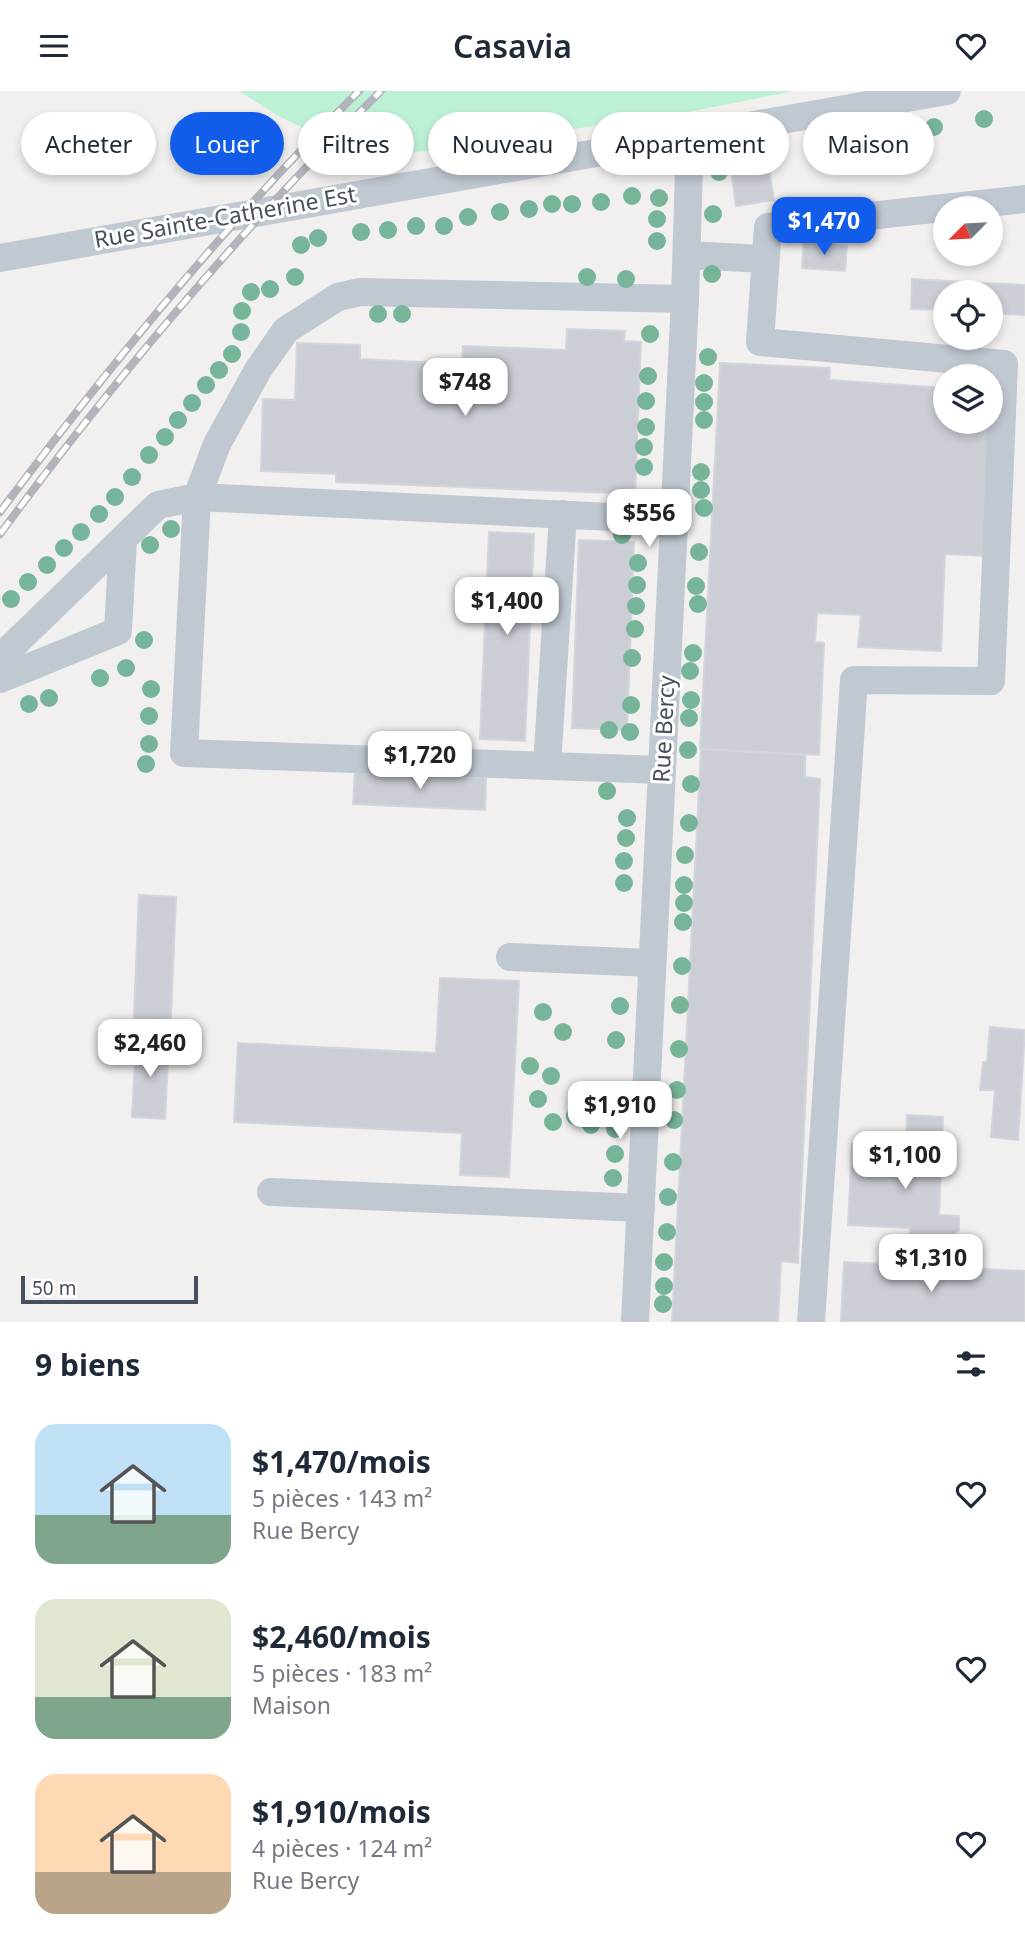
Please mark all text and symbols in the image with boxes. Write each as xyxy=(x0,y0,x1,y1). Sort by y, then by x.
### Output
text: Casavia xyxy=(453,24,572,67)
icon: menu xyxy=(35,27,73,65)
icon: heart xyxy=(952,27,990,65)
chip: Acheter xyxy=(21,112,156,175)
chip: Louer xyxy=(170,112,284,175)
chip: Filtres xyxy=(298,112,414,175)
chip: Nouveau xyxy=(428,112,577,175)
chip: Appartement xyxy=(591,112,789,175)
chip: Maison xyxy=(803,112,934,175)
street label: Rue Sainte-Catherine Est xyxy=(91,177,358,255)
north arrow xyxy=(933,196,1003,266)
map controls xyxy=(933,196,1003,434)
pin: $1,470 xyxy=(767,197,881,257)
text: $1,470 xyxy=(788,204,860,236)
button: locate xyxy=(933,280,1003,350)
pin: $748 xyxy=(424,359,506,418)
button: layers xyxy=(933,364,1003,434)
text: $748 xyxy=(439,365,491,397)
pin: $556 xyxy=(608,489,690,549)
text: $556 xyxy=(623,496,675,528)
pin: $1,400 xyxy=(450,577,564,637)
text: $1,400 xyxy=(471,584,543,616)
street label: Rue Bercy xyxy=(644,674,682,783)
pin: $1,720 xyxy=(363,731,477,791)
text: $1,720 xyxy=(384,738,456,770)
pin: $2,460 xyxy=(93,1019,207,1079)
text: $2,460 xyxy=(114,1026,186,1058)
pin: $1,910 xyxy=(563,1081,677,1141)
text: $1,910 xyxy=(584,1088,656,1120)
pin: $1,100 xyxy=(848,1131,962,1191)
text: $1,100 xyxy=(869,1138,941,1170)
pin: $1,310 xyxy=(874,1235,988,1294)
text: $1,310 xyxy=(895,1241,967,1273)
scale bar xyxy=(21,1273,198,1305)
text: 50 m xyxy=(32,1275,76,1301)
text: 9 biens xyxy=(35,1344,140,1385)
icon: filters xyxy=(952,1345,990,1383)
text: $1,470/mois xyxy=(252,1441,431,1482)
icon: home xyxy=(91,1452,175,1536)
icon: heart xyxy=(952,1475,990,1513)
text: 5 pièces · 143 m² xyxy=(252,1482,432,1514)
text: Rue Bercy xyxy=(252,1514,359,1546)
text: $2,460/mois xyxy=(252,1616,431,1657)
icon: home xyxy=(91,1627,175,1711)
icon: heart xyxy=(952,1650,990,1688)
text: 5 pièces · 183 m² xyxy=(252,1657,432,1689)
text: Maison xyxy=(252,1689,331,1721)
text: $1,910/mois xyxy=(252,1791,431,1832)
icon: home xyxy=(91,1802,175,1886)
icon: heart xyxy=(952,1825,990,1863)
text: 4 pièces · 124 m² xyxy=(252,1832,432,1864)
text: Rue Bercy xyxy=(252,1864,359,1896)

